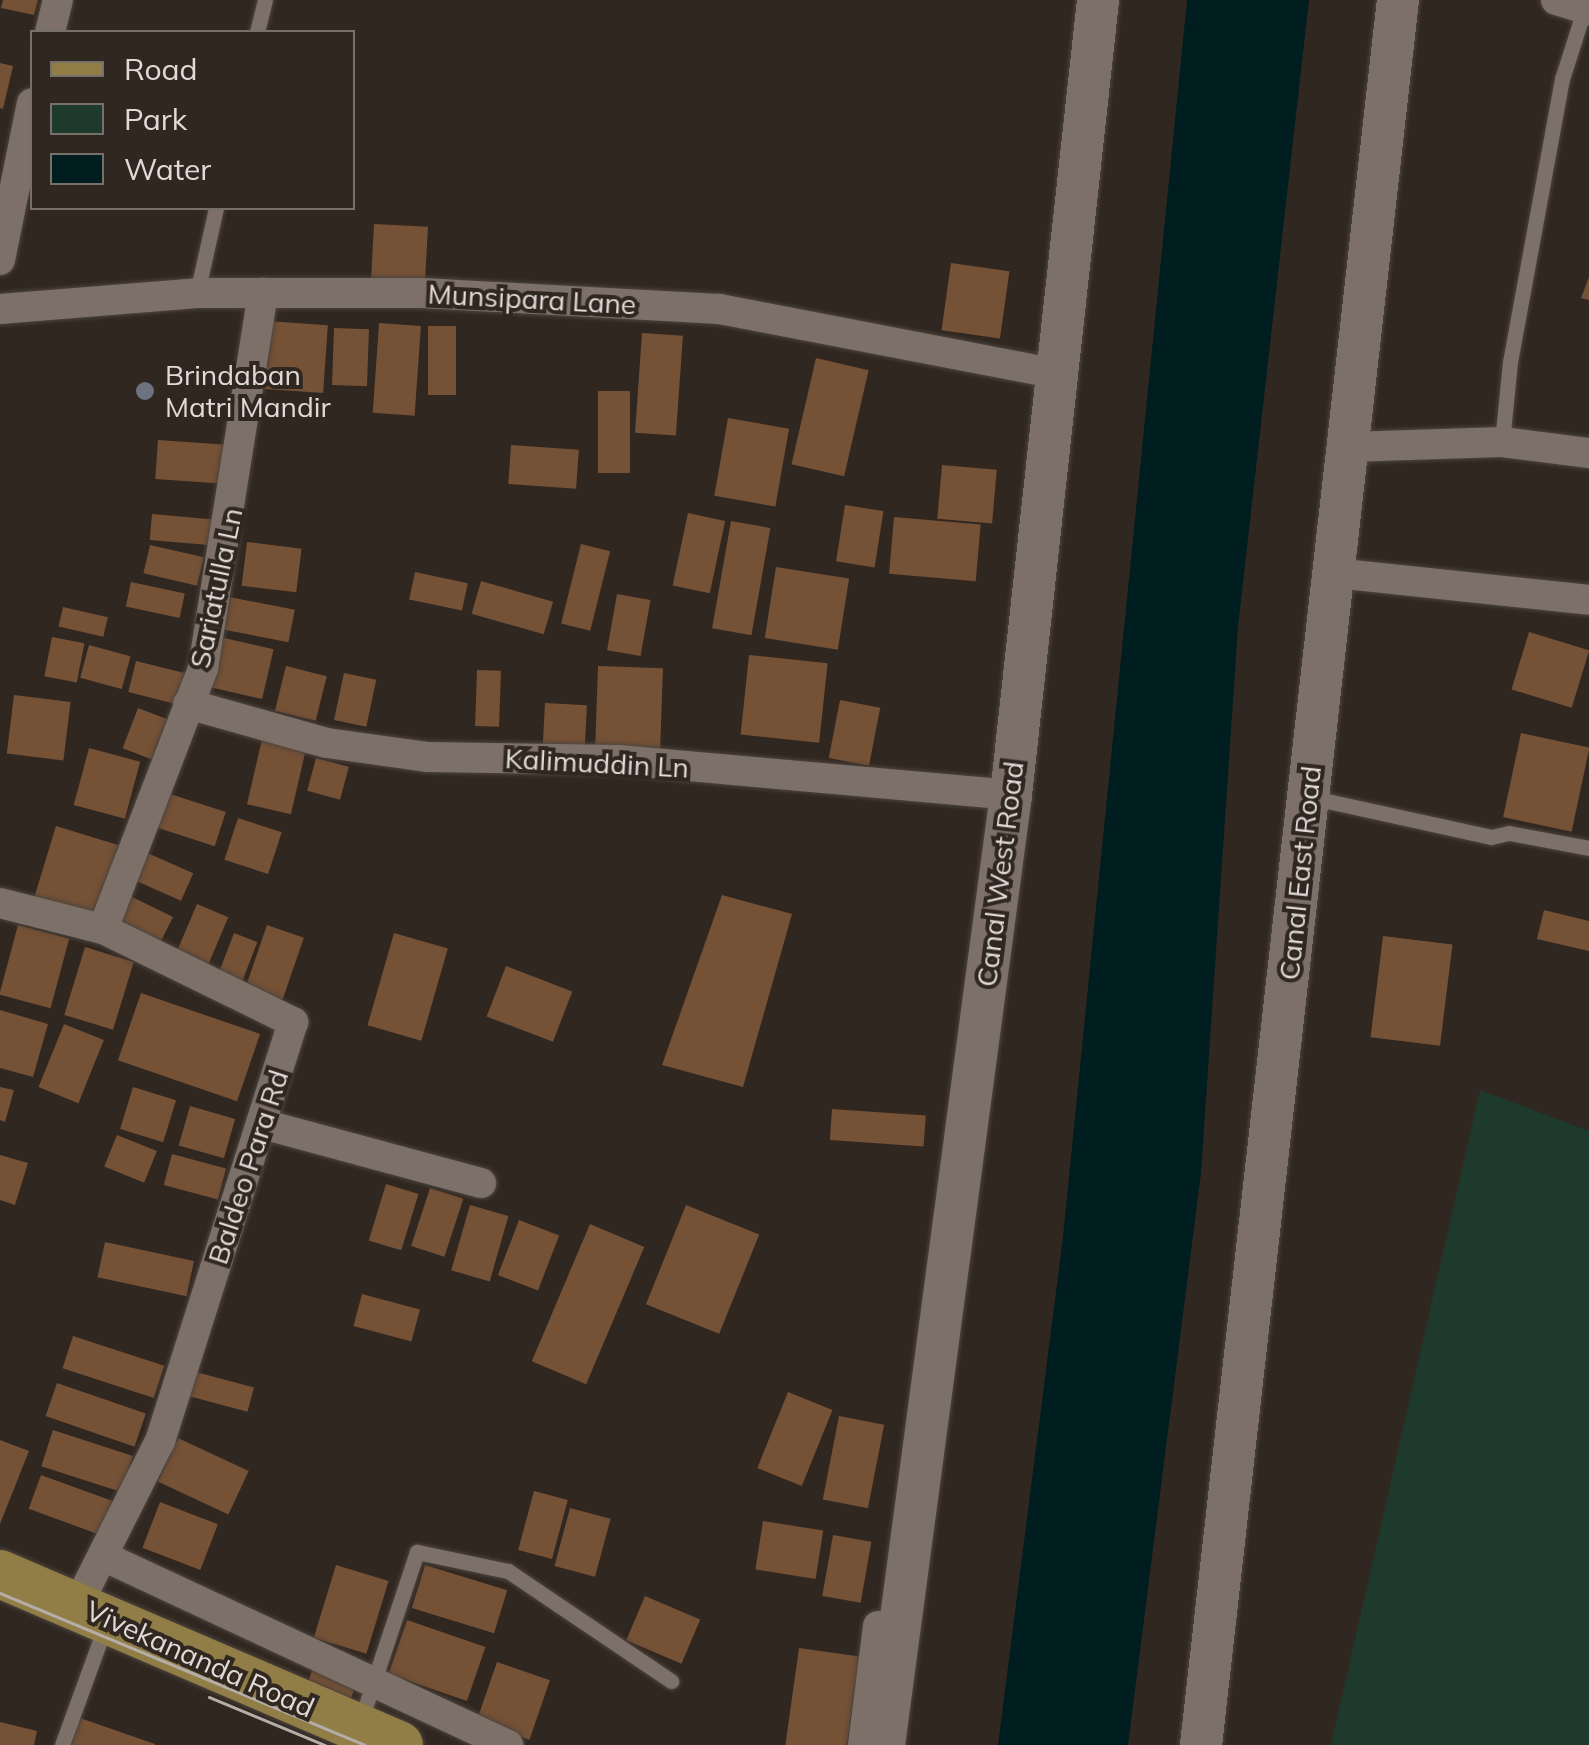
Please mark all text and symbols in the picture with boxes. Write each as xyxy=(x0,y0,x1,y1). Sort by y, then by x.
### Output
legend xyxy=(30,30,355,210)
text: Road xyxy=(124,50,198,88)
text: Park xyxy=(124,100,187,138)
text: Water xyxy=(124,150,211,188)
street label: Munsipara Lane xyxy=(427,277,637,321)
place label: Brindaban Matri Mandir xyxy=(165,358,331,424)
marker: Brindaban Matri Mandir xyxy=(134,380,156,402)
street label: Sariatulla Ln xyxy=(183,505,249,671)
street label: Kalimuddin Ln xyxy=(504,741,690,785)
street label: Canal West Road xyxy=(969,759,1031,989)
street label: Canal East Road xyxy=(1272,764,1328,982)
street label: Baldeo Para Rd xyxy=(201,1066,295,1268)
street label: Vivekananda Road xyxy=(81,1594,319,1724)

